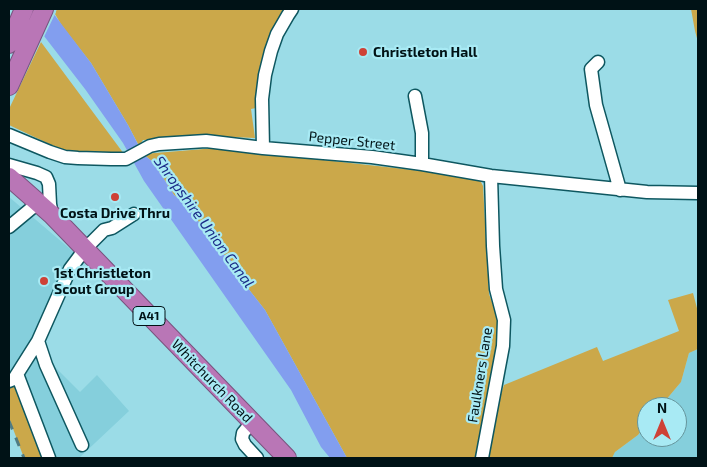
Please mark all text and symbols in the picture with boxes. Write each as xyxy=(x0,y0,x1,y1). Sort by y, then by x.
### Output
place label: Christleton Hall xyxy=(373,44,477,60)
marker: Christleton Hall xyxy=(357,46,369,58)
street label: Pepper Street xyxy=(308,128,396,154)
water label: Shropshire Union Canal xyxy=(150,153,258,291)
marker: Costa Drive Thru xyxy=(109,191,121,203)
place label: Costa Drive Thru xyxy=(60,205,170,221)
place label: 1st Christleton Scout Group xyxy=(54,265,151,298)
marker: 1st Christleton Scout Group xyxy=(38,275,50,287)
road number: A41 xyxy=(133,306,165,326)
street label: Faulkners Lane xyxy=(464,326,496,424)
street label: Whitchurch Road xyxy=(168,336,256,426)
north arrow xyxy=(637,397,687,447)
text: N xyxy=(657,399,667,416)

